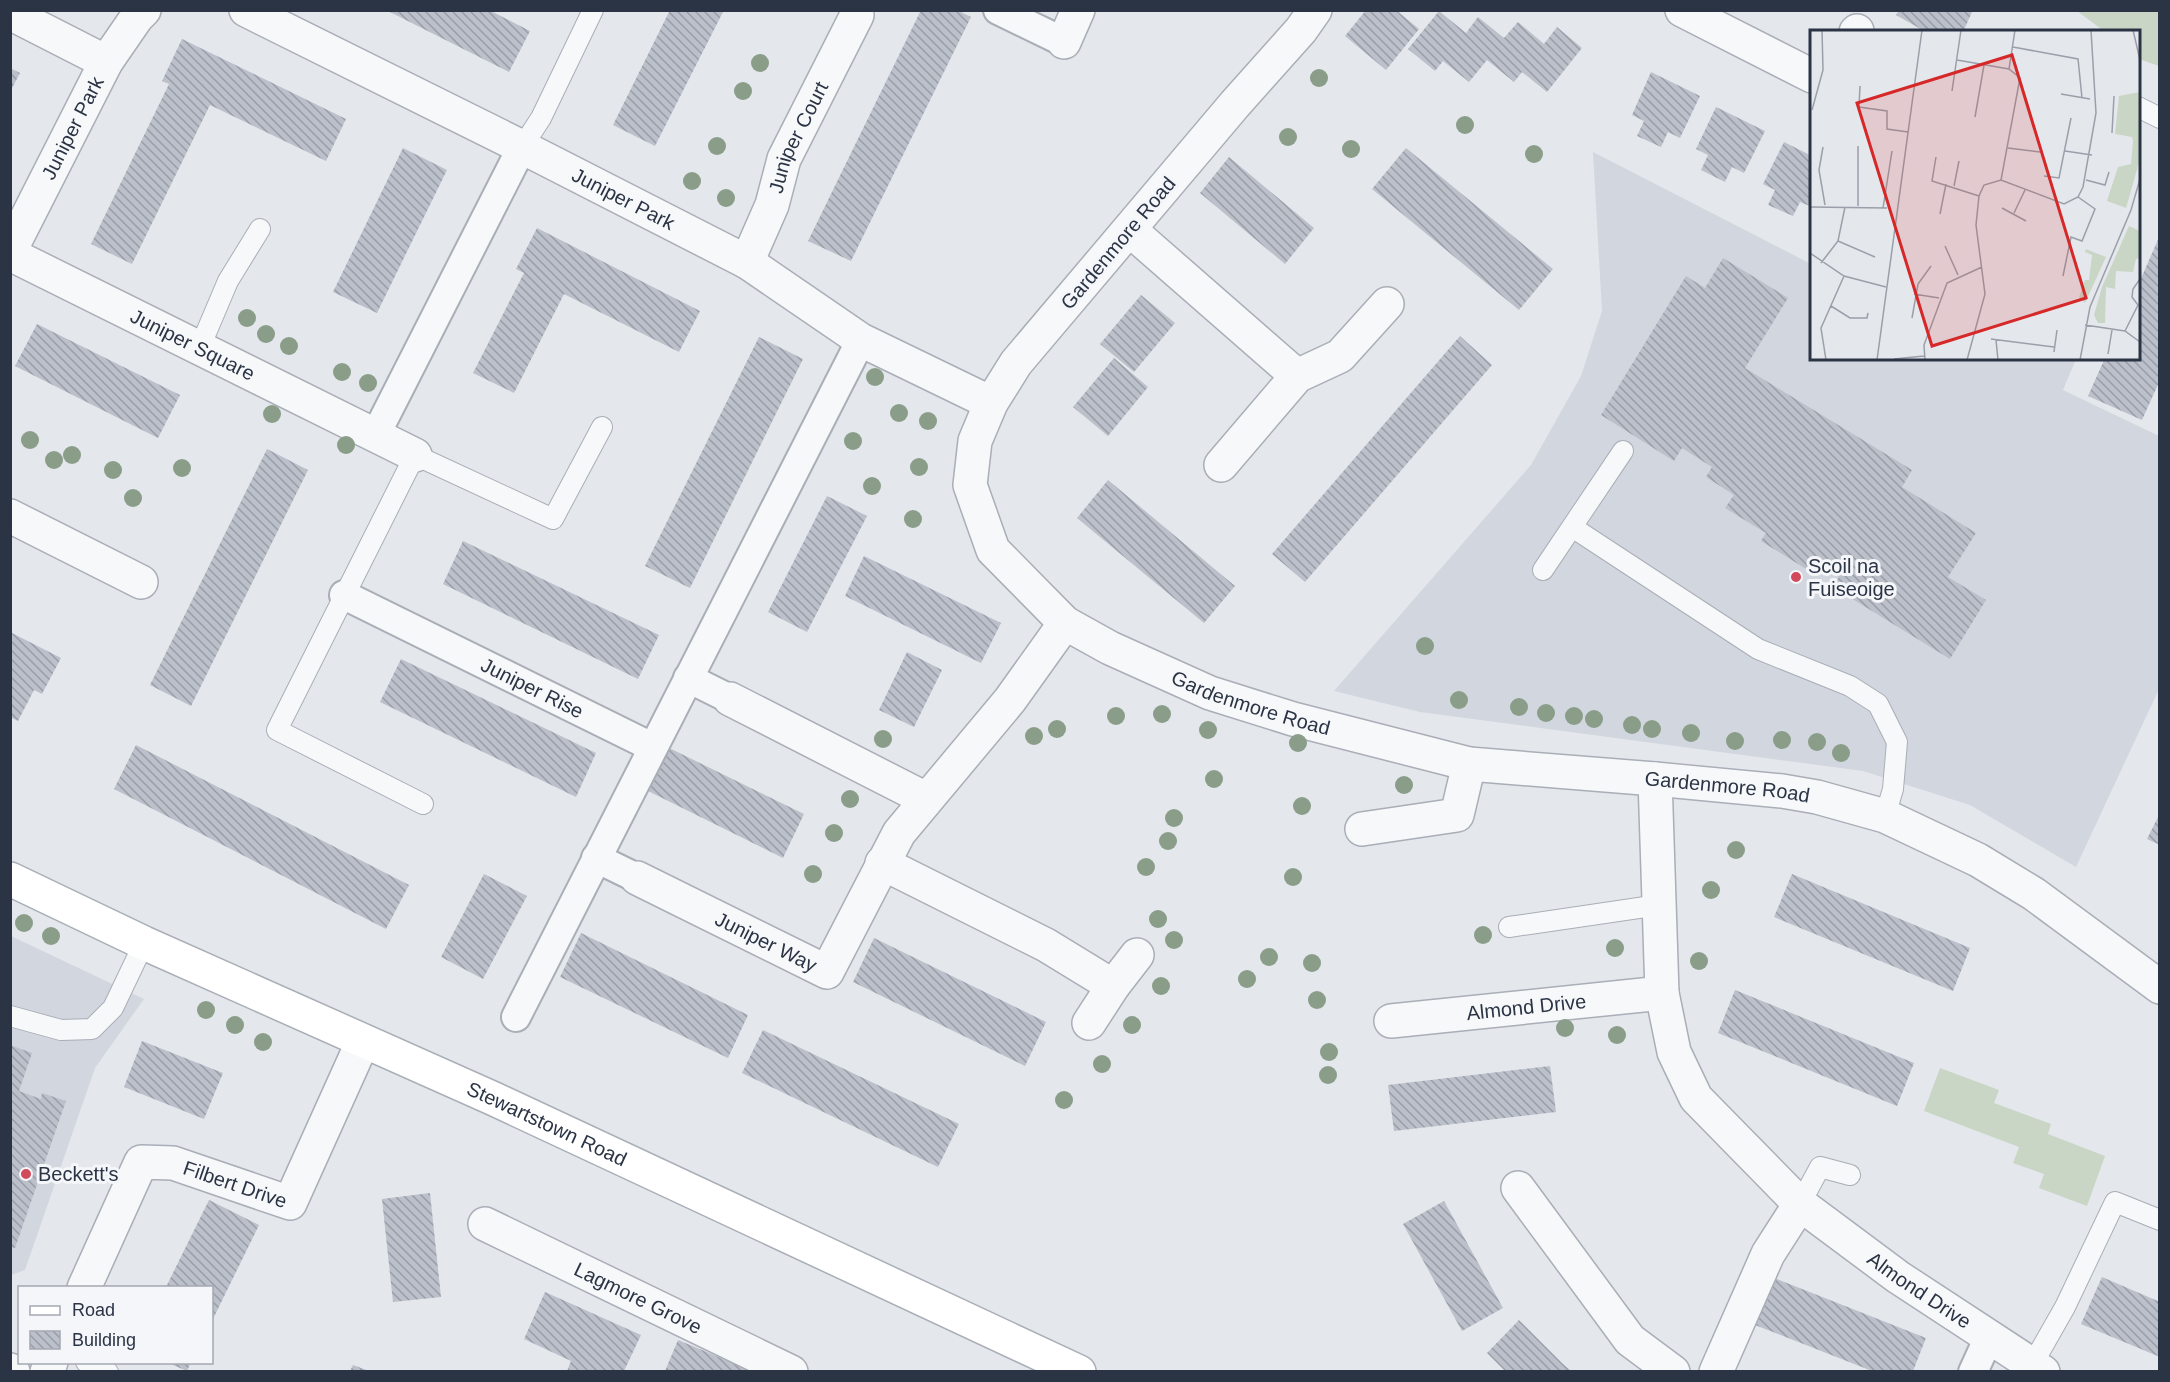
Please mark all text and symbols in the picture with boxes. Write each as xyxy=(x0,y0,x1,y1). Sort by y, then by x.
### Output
inset map xyxy=(1810,30,2140,360)
street label: Juniper Park xyxy=(37,72,108,183)
street label: Juniper Court xyxy=(765,78,833,195)
street label: Juniper Park xyxy=(568,163,679,235)
street label: Gardenmore Road xyxy=(1056,172,1180,314)
street label: Juniper Square xyxy=(127,305,258,385)
place label: Scoil na Fuiseoige xyxy=(1808,555,1895,600)
marker: Scoil na Fuiseoige xyxy=(1789,570,1803,584)
street label: Juniper Rise xyxy=(478,653,587,722)
street label: Gardenmore Road xyxy=(1168,666,1332,739)
street label: Gardenmore Road xyxy=(1644,767,1811,807)
street label: Juniper Way xyxy=(712,908,820,976)
street label: Almond Drive xyxy=(1465,990,1587,1024)
street label: Stewartstown Road xyxy=(464,1077,630,1170)
street label: Filbert Drive xyxy=(181,1156,290,1212)
place label: Beckett's xyxy=(38,1163,119,1185)
marker: Beckett's xyxy=(19,1167,33,1181)
street label: Almond Drive xyxy=(1863,1247,1975,1333)
street label: Lagmore Grove xyxy=(571,1258,705,1338)
legend xyxy=(18,1286,213,1364)
text: Road xyxy=(72,1300,115,1320)
text: Building xyxy=(72,1330,136,1350)

